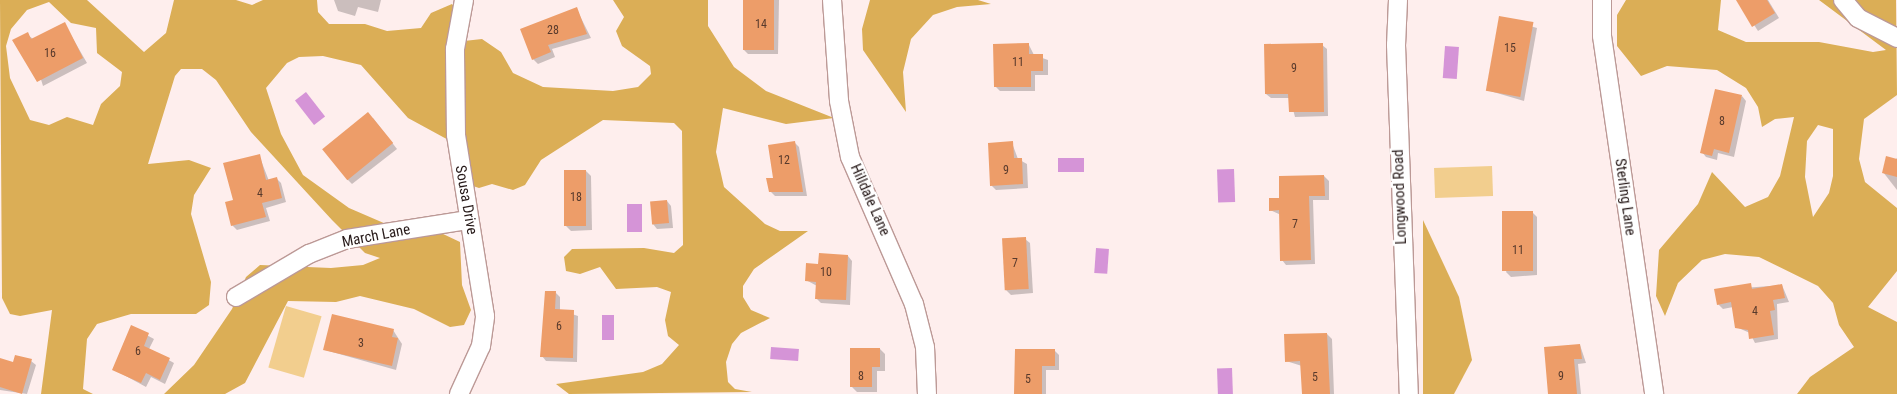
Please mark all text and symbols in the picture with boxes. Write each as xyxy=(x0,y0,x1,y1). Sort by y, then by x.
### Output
house number: 14 xyxy=(755,18,767,32)
house number: 28 xyxy=(547,24,559,38)
house number: 15 xyxy=(1504,42,1516,56)
house number: 16 xyxy=(44,47,56,61)
house number: 11 xyxy=(1012,56,1024,70)
house number: 9 xyxy=(1291,62,1297,76)
house number: 8 xyxy=(1719,115,1725,129)
street label: Longwood Road xyxy=(1389,149,1411,245)
house number: 12 xyxy=(778,154,790,168)
street label: Sterling Lane xyxy=(1611,157,1639,237)
street label: Hilldale Lane xyxy=(846,161,894,239)
street label: Sousa Drive xyxy=(451,164,481,236)
house number: 9 xyxy=(1003,164,1009,178)
house number: 4 xyxy=(257,187,263,201)
house number: 18 xyxy=(570,191,582,205)
house number: 7 xyxy=(1292,218,1298,232)
street label: March Lane xyxy=(340,221,412,251)
house number: 11 xyxy=(1512,244,1524,258)
house number: 7 xyxy=(1012,257,1018,271)
house number: 10 xyxy=(820,266,832,280)
house number: 4 xyxy=(1752,305,1758,319)
house number: 6 xyxy=(556,320,562,334)
house number: 3 xyxy=(358,337,364,351)
house number: 6 xyxy=(135,345,141,359)
house number: 8 xyxy=(858,370,864,384)
house number: 9 xyxy=(1558,370,1564,384)
house number: 5 xyxy=(1312,371,1318,385)
house number: 5 xyxy=(1025,373,1031,387)

